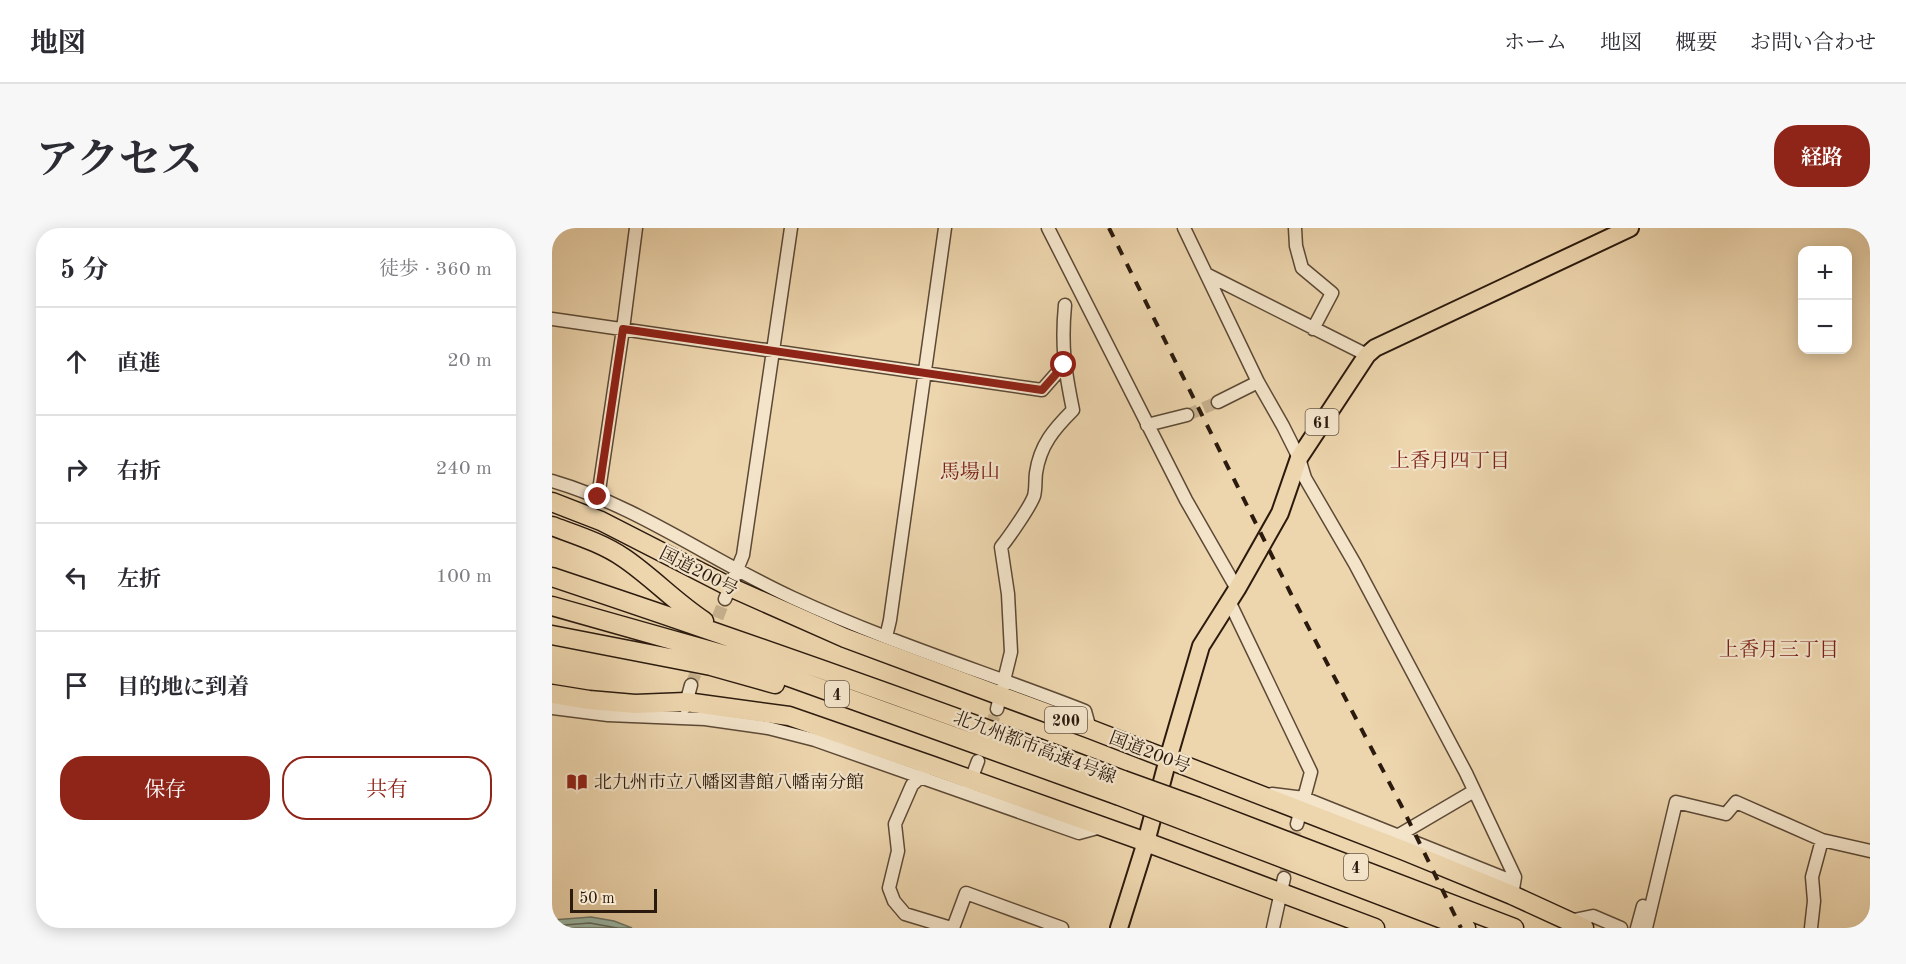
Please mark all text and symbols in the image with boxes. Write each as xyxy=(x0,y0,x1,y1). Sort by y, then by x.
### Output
text: 地図 xyxy=(30,31,86,59)
text: ホーム xyxy=(1504,33,1567,54)
text: 地図 xyxy=(1600,33,1642,54)
text: 概要 xyxy=(1675,33,1717,54)
text: お問い合わせ xyxy=(1750,33,1876,54)
button: 経路 xyxy=(1774,125,1870,187)
text: アクセス xyxy=(36,141,203,183)
map controls xyxy=(1798,246,1852,354)
button: + xyxy=(1798,246,1852,300)
text: 5 分 xyxy=(60,258,108,284)
text: 徒歩 · 360 m xyxy=(379,260,492,280)
button: − xyxy=(1798,300,1852,354)
icon: ahead xyxy=(60,345,93,378)
text: 20 m xyxy=(447,351,492,371)
route start xyxy=(1050,351,1076,377)
text: 直進 xyxy=(117,353,161,375)
road number: 61 xyxy=(1306,409,1338,435)
district label: 上香月四丁目 xyxy=(1390,450,1510,472)
icon: right xyxy=(60,453,93,486)
text: 240 m xyxy=(436,459,492,479)
text: 右折 xyxy=(117,461,161,483)
district label: 馬場山 xyxy=(940,461,1000,483)
route end xyxy=(584,483,610,509)
street label: 国道200号 xyxy=(656,543,742,599)
icon: left xyxy=(60,561,93,594)
text: 100 m xyxy=(436,567,492,587)
text: 左折 xyxy=(117,569,161,591)
district label: 上香月三丁目 xyxy=(1719,639,1839,661)
icon: arrive xyxy=(60,669,93,702)
text: 目的地に到着 xyxy=(117,677,249,699)
road number: 4 xyxy=(825,681,849,707)
street label: 北九州都市高速4号線 xyxy=(951,707,1119,787)
road number: 200 xyxy=(1045,707,1087,733)
street label: 国道200号 xyxy=(1107,727,1193,777)
button: 保存 xyxy=(60,756,270,820)
button: 共有 xyxy=(282,756,492,820)
library icon: 北九州市立八幡図書館八幡南分館 xyxy=(565,770,589,794)
place label: 北九州市立八幡図書館八幡南分館 xyxy=(594,772,864,792)
road number: 4 xyxy=(1344,854,1368,880)
scale bar xyxy=(570,886,657,914)
text: 50 m xyxy=(579,891,615,907)

